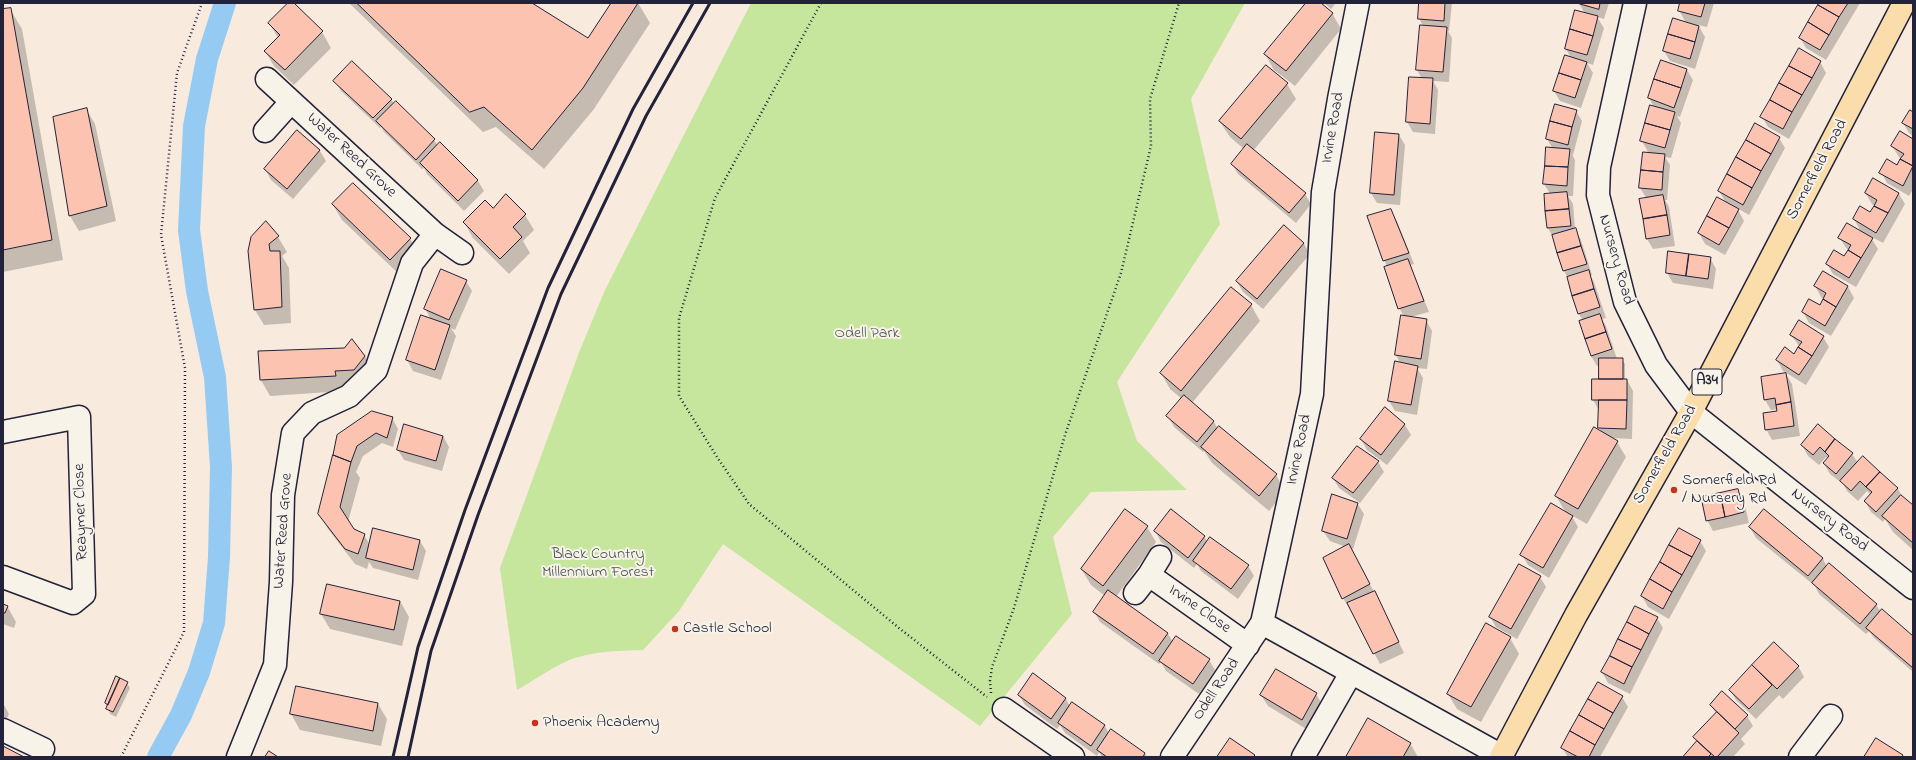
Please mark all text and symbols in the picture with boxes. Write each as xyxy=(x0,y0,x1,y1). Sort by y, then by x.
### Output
street label: Irvine Road xyxy=(1318,91,1350,165)
street label: Water Reed Grove xyxy=(302,109,400,203)
street label: Somerfield Road xyxy=(1783,116,1853,224)
street label: Nursery Road xyxy=(1593,213,1637,307)
park label: Odell Park xyxy=(835,324,899,344)
road number: A34 xyxy=(1692,369,1722,395)
street label: Somerfield Road xyxy=(1630,402,1702,508)
street label: Irvine Road xyxy=(1283,413,1317,487)
street label: Reaymer Close xyxy=(71,463,93,561)
place label: Somerfield Rd / Nursery Rd xyxy=(1682,471,1776,509)
street label: Water Reed Grove xyxy=(270,473,298,589)
marker: Somerfield Rd / Nursery Rd xyxy=(1669,485,1679,495)
street label: Nursery Road xyxy=(1787,485,1871,557)
park label: Black Country Millennium Forest xyxy=(542,545,654,583)
street label: Irvine Close xyxy=(1164,582,1234,638)
place label: Castle School xyxy=(683,619,772,639)
marker: Castle School xyxy=(670,624,680,634)
street label: Odell Road xyxy=(1189,655,1245,725)
place label: Phoenix Academy xyxy=(543,713,659,733)
marker: Phoenix Academy xyxy=(530,718,540,728)

